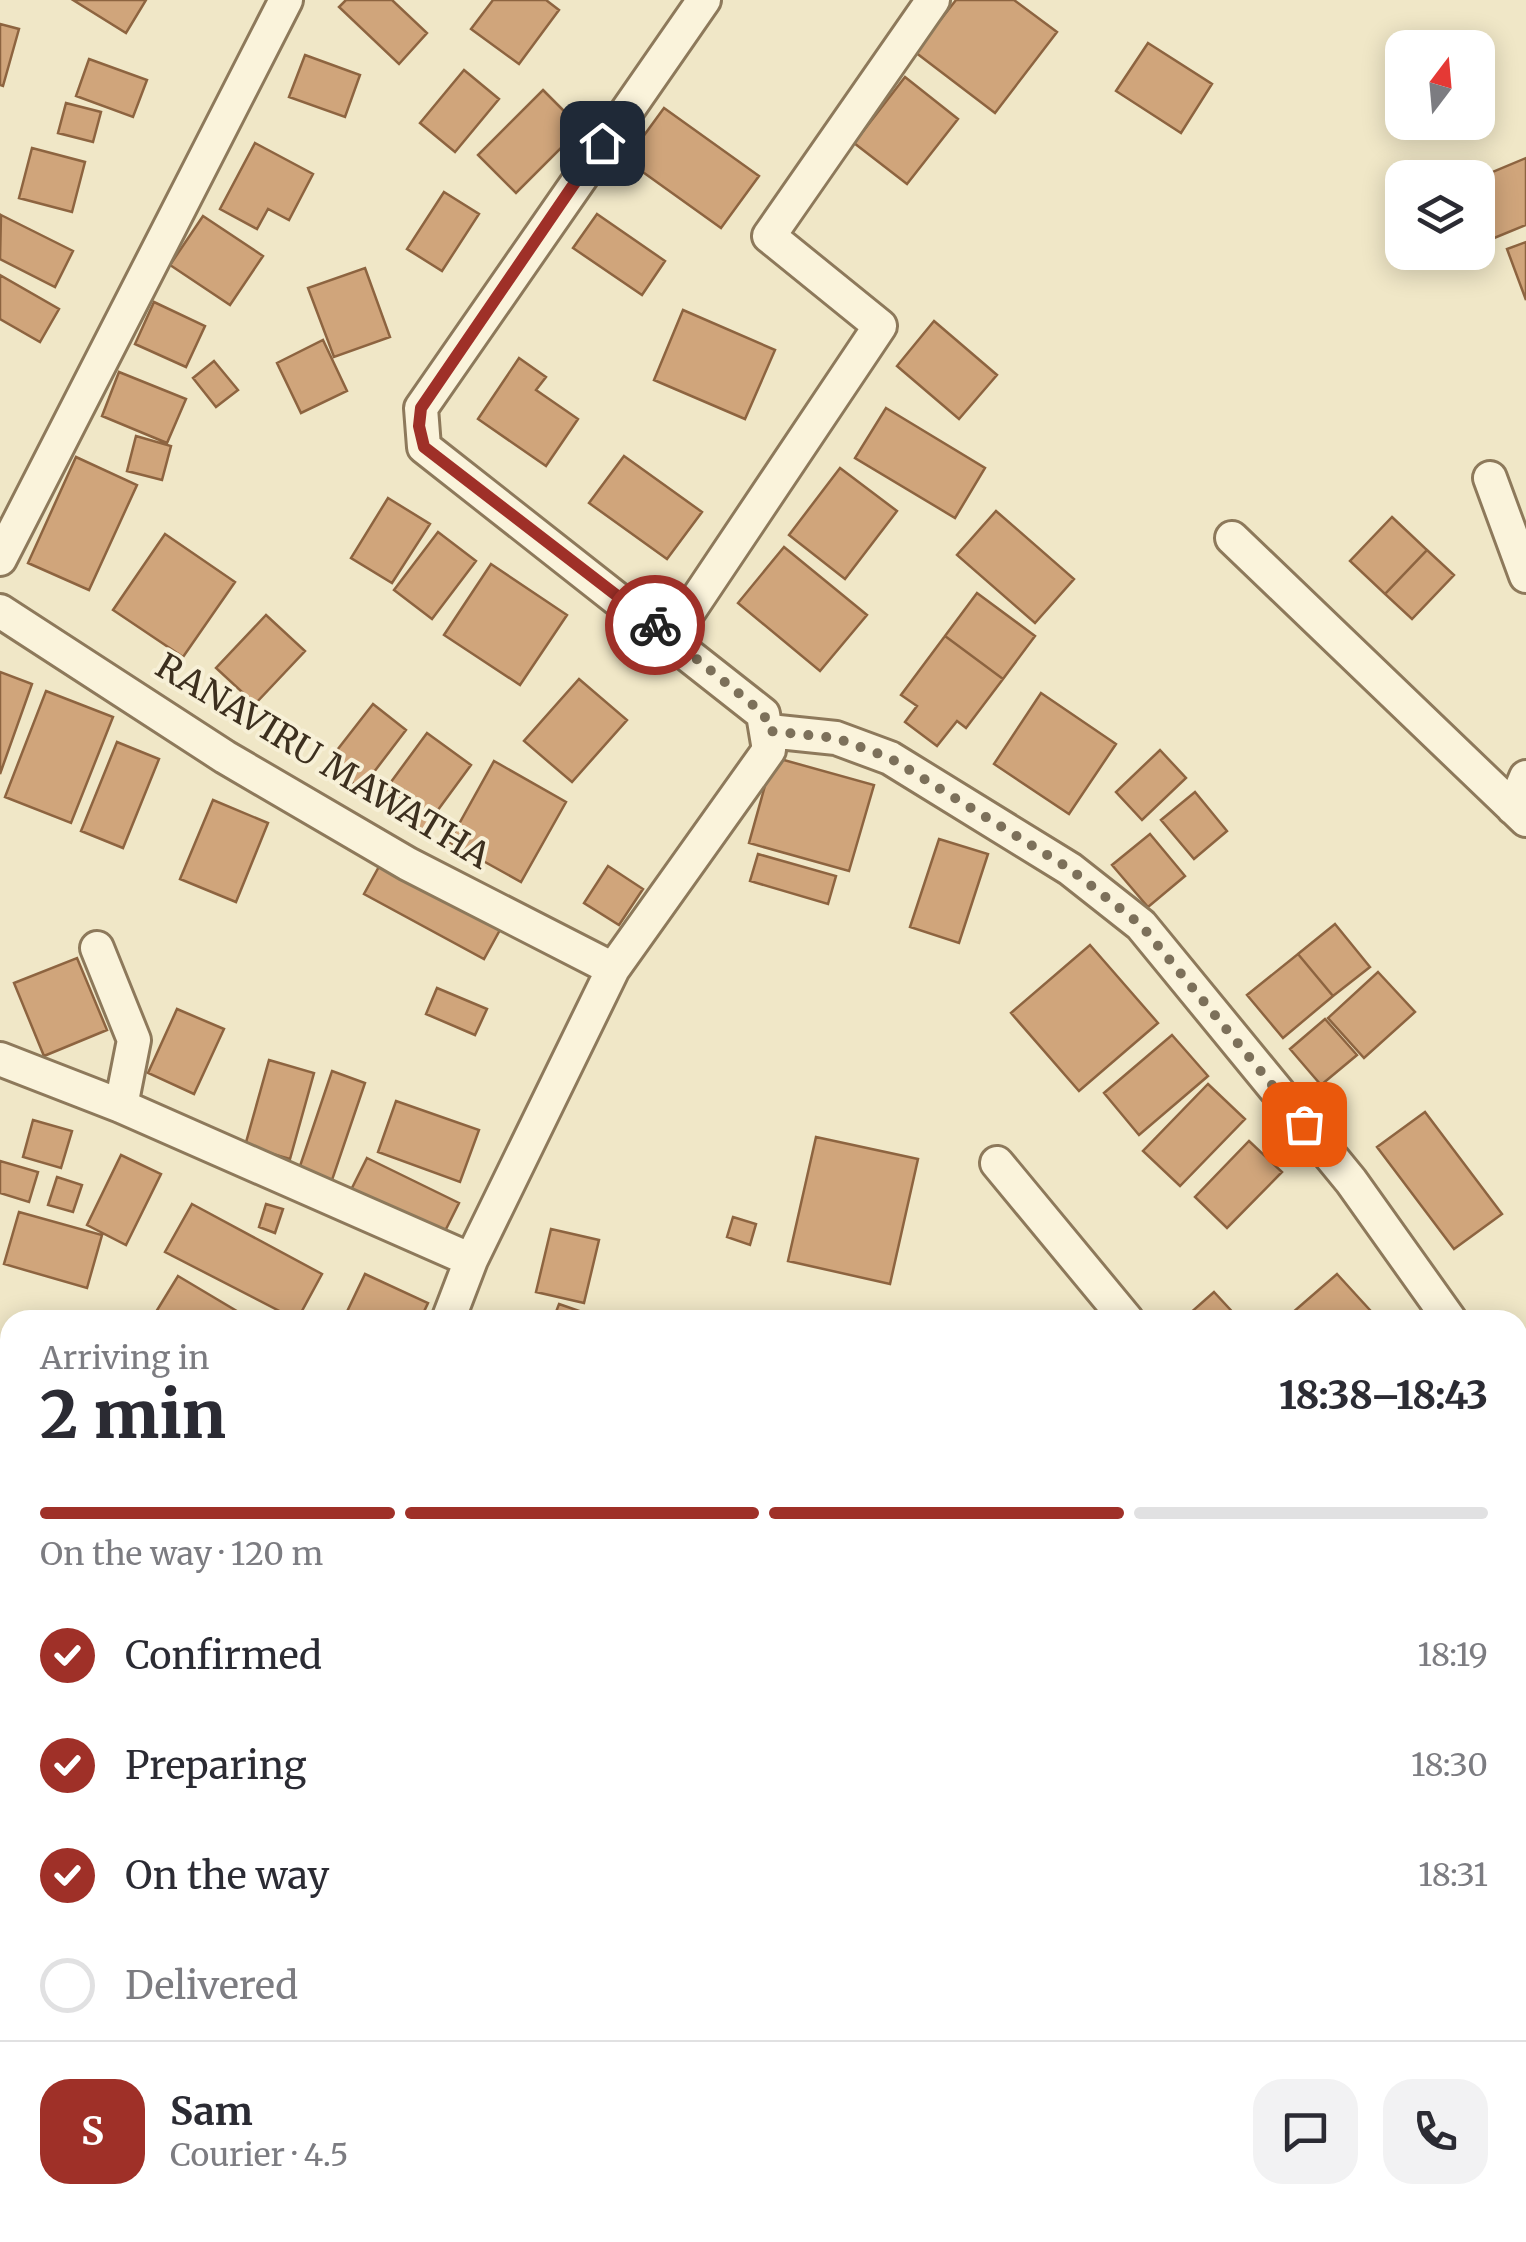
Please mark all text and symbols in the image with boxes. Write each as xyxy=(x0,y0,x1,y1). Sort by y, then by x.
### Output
north arrow xyxy=(1385,30,1495,140)
map controls xyxy=(1385,30,1495,270)
pin xyxy=(560,101,645,186)
icon: home xyxy=(575,116,630,171)
button: layers xyxy=(1385,160,1495,270)
courier xyxy=(605,575,705,675)
icon: bike xyxy=(628,598,683,653)
street label: RANAVIRU MAWATHA xyxy=(148,644,498,878)
pin xyxy=(1262,1082,1347,1167)
icon: bag xyxy=(1277,1097,1332,1152)
text: Arriving in xyxy=(40,1338,209,1378)
text: 18:38–18:43 xyxy=(1279,1372,1488,1419)
text: 2 min xyxy=(40,1374,226,1456)
text: On the way · 120 m xyxy=(40,1534,323,1574)
icon: check xyxy=(40,1628,95,1683)
text: Confirmed xyxy=(125,1632,322,1679)
text: 18:19 xyxy=(1418,1635,1488,1675)
icon: check xyxy=(40,1738,95,1793)
text: Preparing xyxy=(125,1742,307,1789)
text: 18:30 xyxy=(1411,1745,1488,1785)
icon: check xyxy=(40,1848,95,1903)
text: On the way xyxy=(125,1852,329,1899)
text: 18:31 xyxy=(1418,1855,1488,1895)
text: Delivered xyxy=(125,1962,298,2009)
button: chat xyxy=(1253,2079,1358,2184)
button: phone xyxy=(1383,2079,1488,2184)
text: Sam xyxy=(170,2088,253,2135)
text: S xyxy=(81,2108,104,2155)
text: Courier · 4.5 xyxy=(170,2135,348,2175)

